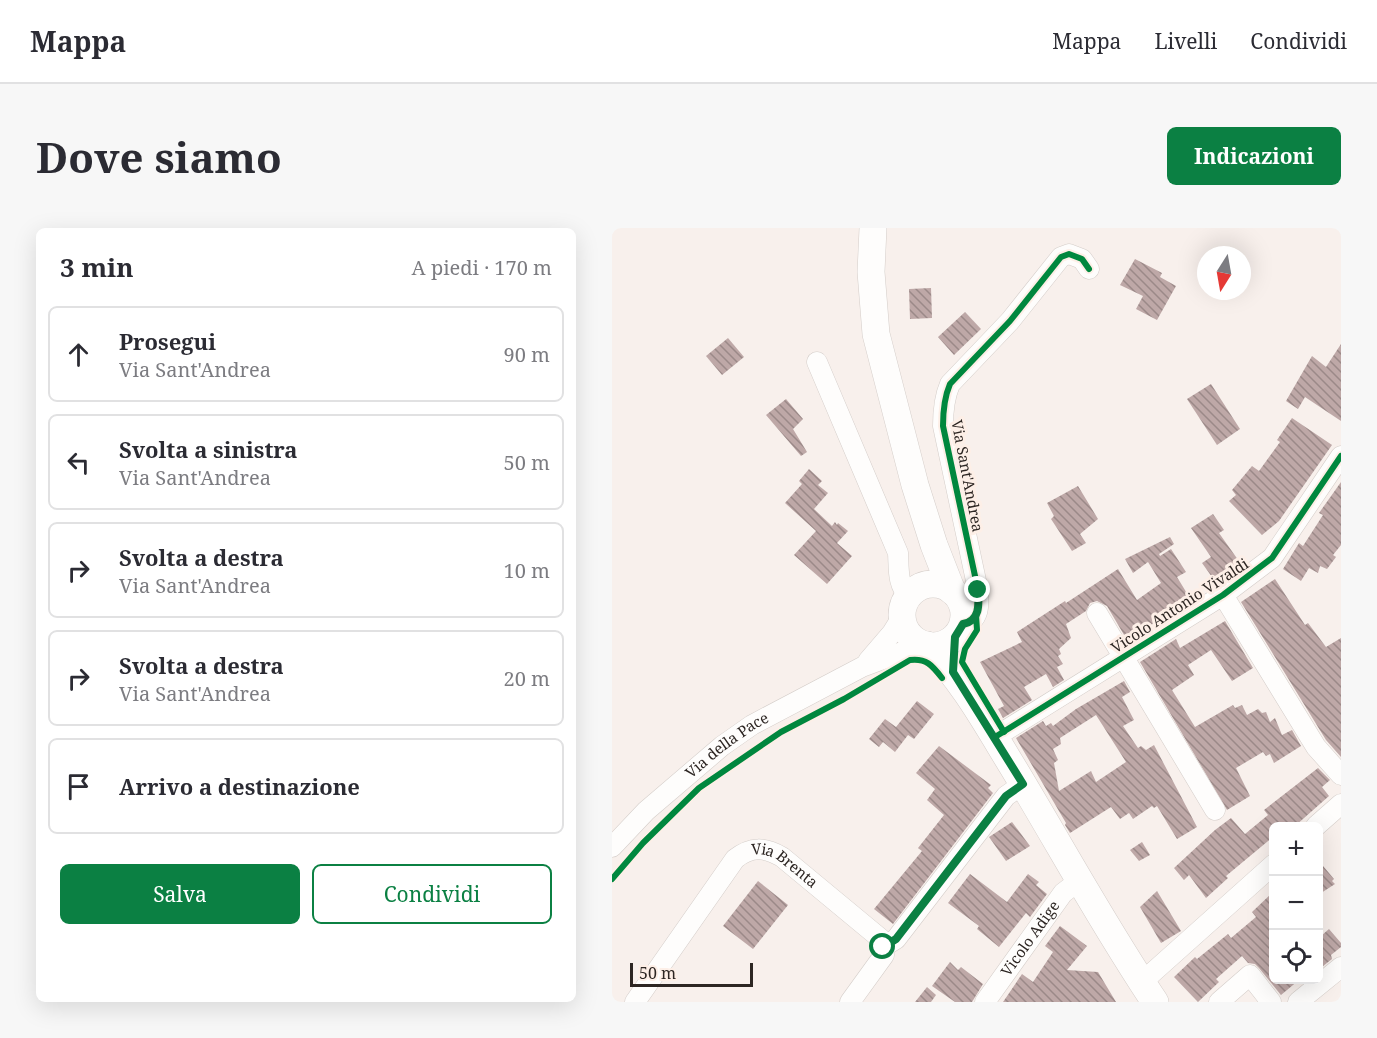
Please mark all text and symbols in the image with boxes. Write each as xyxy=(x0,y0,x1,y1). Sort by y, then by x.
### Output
text: Mappa xyxy=(30,22,126,60)
text: Mappa xyxy=(1052,27,1121,55)
text: Livelli xyxy=(1154,27,1217,55)
text: Condividi xyxy=(1250,27,1347,55)
button: Indicazioni xyxy=(1167,127,1341,185)
text: Dove siamo xyxy=(36,128,282,185)
north arrow xyxy=(1197,246,1251,300)
text: 3 min xyxy=(60,249,134,285)
text: A piedi · 170 m xyxy=(412,254,552,281)
text: Prosegui xyxy=(119,326,216,356)
icon: ahead xyxy=(62,338,95,371)
text: 90 m xyxy=(504,341,550,368)
text: Via Sant'Andrea xyxy=(119,356,271,383)
street label: Via Sant'Andrea xyxy=(947,418,989,534)
text: Svolta a sinistra xyxy=(119,434,298,464)
icon: left xyxy=(62,446,95,479)
text: 50 m xyxy=(504,449,550,476)
text: Via Sant'Andrea xyxy=(119,464,271,491)
text: Svolta a destra xyxy=(119,542,284,572)
street label: Vicolo Antonio Vivaldi xyxy=(1107,553,1252,657)
icon: right xyxy=(62,554,95,587)
text: 10 m xyxy=(504,557,550,584)
text: Via Sant'Andrea xyxy=(119,572,271,599)
route end xyxy=(964,576,990,602)
text: Svolta a destra xyxy=(119,650,284,680)
icon: right xyxy=(62,662,95,695)
text: 20 m xyxy=(504,665,550,692)
text: Via Sant'Andrea xyxy=(119,680,271,707)
street label: Via della Pace xyxy=(681,707,772,782)
icon: arrive xyxy=(62,770,95,803)
text: Arrivo a destinazione xyxy=(119,771,360,801)
map controls xyxy=(1269,822,1323,984)
button: + xyxy=(1269,822,1323,876)
street label: Via Brenta xyxy=(750,838,822,892)
button: Salva xyxy=(60,864,300,924)
button: Condividi xyxy=(312,864,552,924)
button: − xyxy=(1269,876,1323,930)
street label: Vicolo Adige xyxy=(996,896,1064,980)
button: locate xyxy=(1269,930,1323,984)
route start xyxy=(869,933,895,959)
scale bar xyxy=(630,960,753,988)
text: 50 m xyxy=(639,962,676,984)

